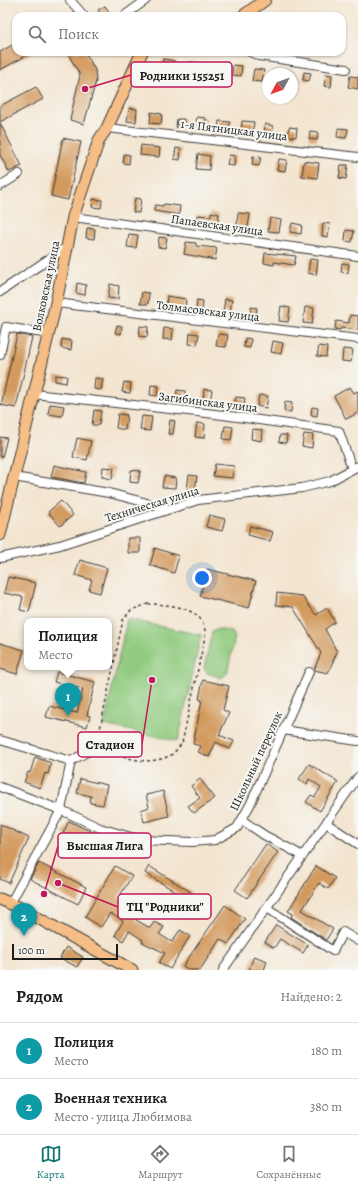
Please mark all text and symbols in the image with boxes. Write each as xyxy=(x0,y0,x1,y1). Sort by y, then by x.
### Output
search box xyxy=(12,12,346,56)
icon: search xyxy=(26,23,48,45)
text: Поиск xyxy=(58,24,99,44)
callout: Родники 155251 xyxy=(131,62,232,87)
text: Родники 155251 xyxy=(140,67,225,84)
north arrow xyxy=(262,68,298,104)
street label: 1-я Пятницкая улица xyxy=(180,116,289,145)
street label: Папаевская улица xyxy=(170,211,265,239)
street label: Волковская улица xyxy=(29,239,64,333)
street label: Толмасовская улица xyxy=(156,297,261,325)
street label: Загибинская улица xyxy=(158,388,259,416)
street label: Техническая улица xyxy=(103,482,202,526)
your location xyxy=(192,568,212,588)
popup xyxy=(24,618,112,670)
text: Полиция xyxy=(38,626,98,646)
text: Место xyxy=(38,646,73,663)
pin: 1 xyxy=(55,683,81,716)
street label: Школьный переулок xyxy=(226,709,286,813)
callout: Стадион xyxy=(78,732,142,757)
text: Стадион xyxy=(86,736,135,753)
callout: Высшая Лига xyxy=(58,833,151,858)
text: Высшая Лига xyxy=(67,837,144,854)
callout: ТЦ "Родники" xyxy=(118,894,211,919)
text: ТЦ "Родники" xyxy=(126,898,204,915)
pin: 2 xyxy=(11,903,37,936)
scale bar xyxy=(12,942,118,961)
text: 100 m xyxy=(18,943,45,958)
text: Рядом xyxy=(16,985,63,1008)
text: Найдено: 2 xyxy=(281,988,342,1005)
text: Полиция xyxy=(54,1032,114,1052)
text: 1 xyxy=(27,1042,31,1059)
text: 180 m xyxy=(311,1042,342,1059)
text: Место xyxy=(54,1052,89,1069)
text: Военная техника xyxy=(54,1088,167,1108)
text: 2 xyxy=(26,1098,32,1115)
text: 380 m xyxy=(310,1098,342,1115)
text: Место · улица Любимова xyxy=(54,1108,192,1125)
tab: Карта xyxy=(37,1143,65,1182)
tab: Маршрут xyxy=(138,1143,183,1182)
tab: Сохранённые xyxy=(256,1143,321,1182)

